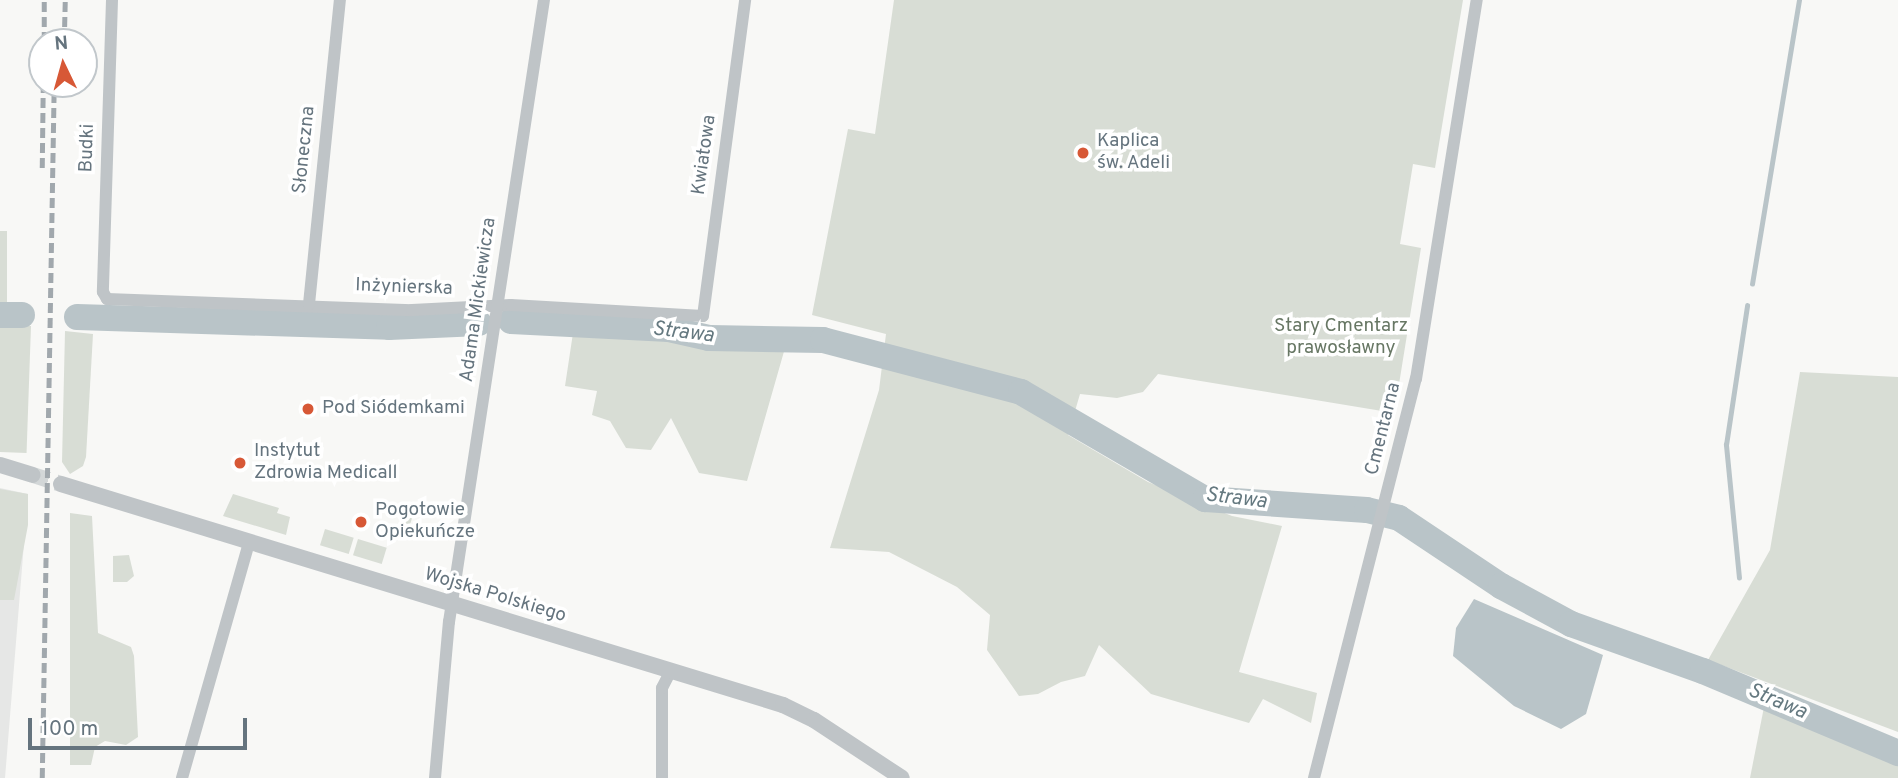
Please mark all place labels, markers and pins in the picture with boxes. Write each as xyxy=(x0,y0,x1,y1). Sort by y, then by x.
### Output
place label: Kaplica św. Adeli xyxy=(1097,131,1171,175)
marker: Kaplica św. Adeli xyxy=(1075,145,1091,161)
place label: Pod Siódemkami xyxy=(322,398,465,420)
marker: Pod Siódemkami xyxy=(300,401,316,417)
place label: Instytut Zdrowia Medicall xyxy=(254,441,397,485)
marker: Instytut Zdrowia Medicall xyxy=(232,455,248,471)
place label: Pogotowie Opiekuńcze xyxy=(375,500,475,544)
marker: Pogotowie Opiekuńcze xyxy=(353,514,369,530)

